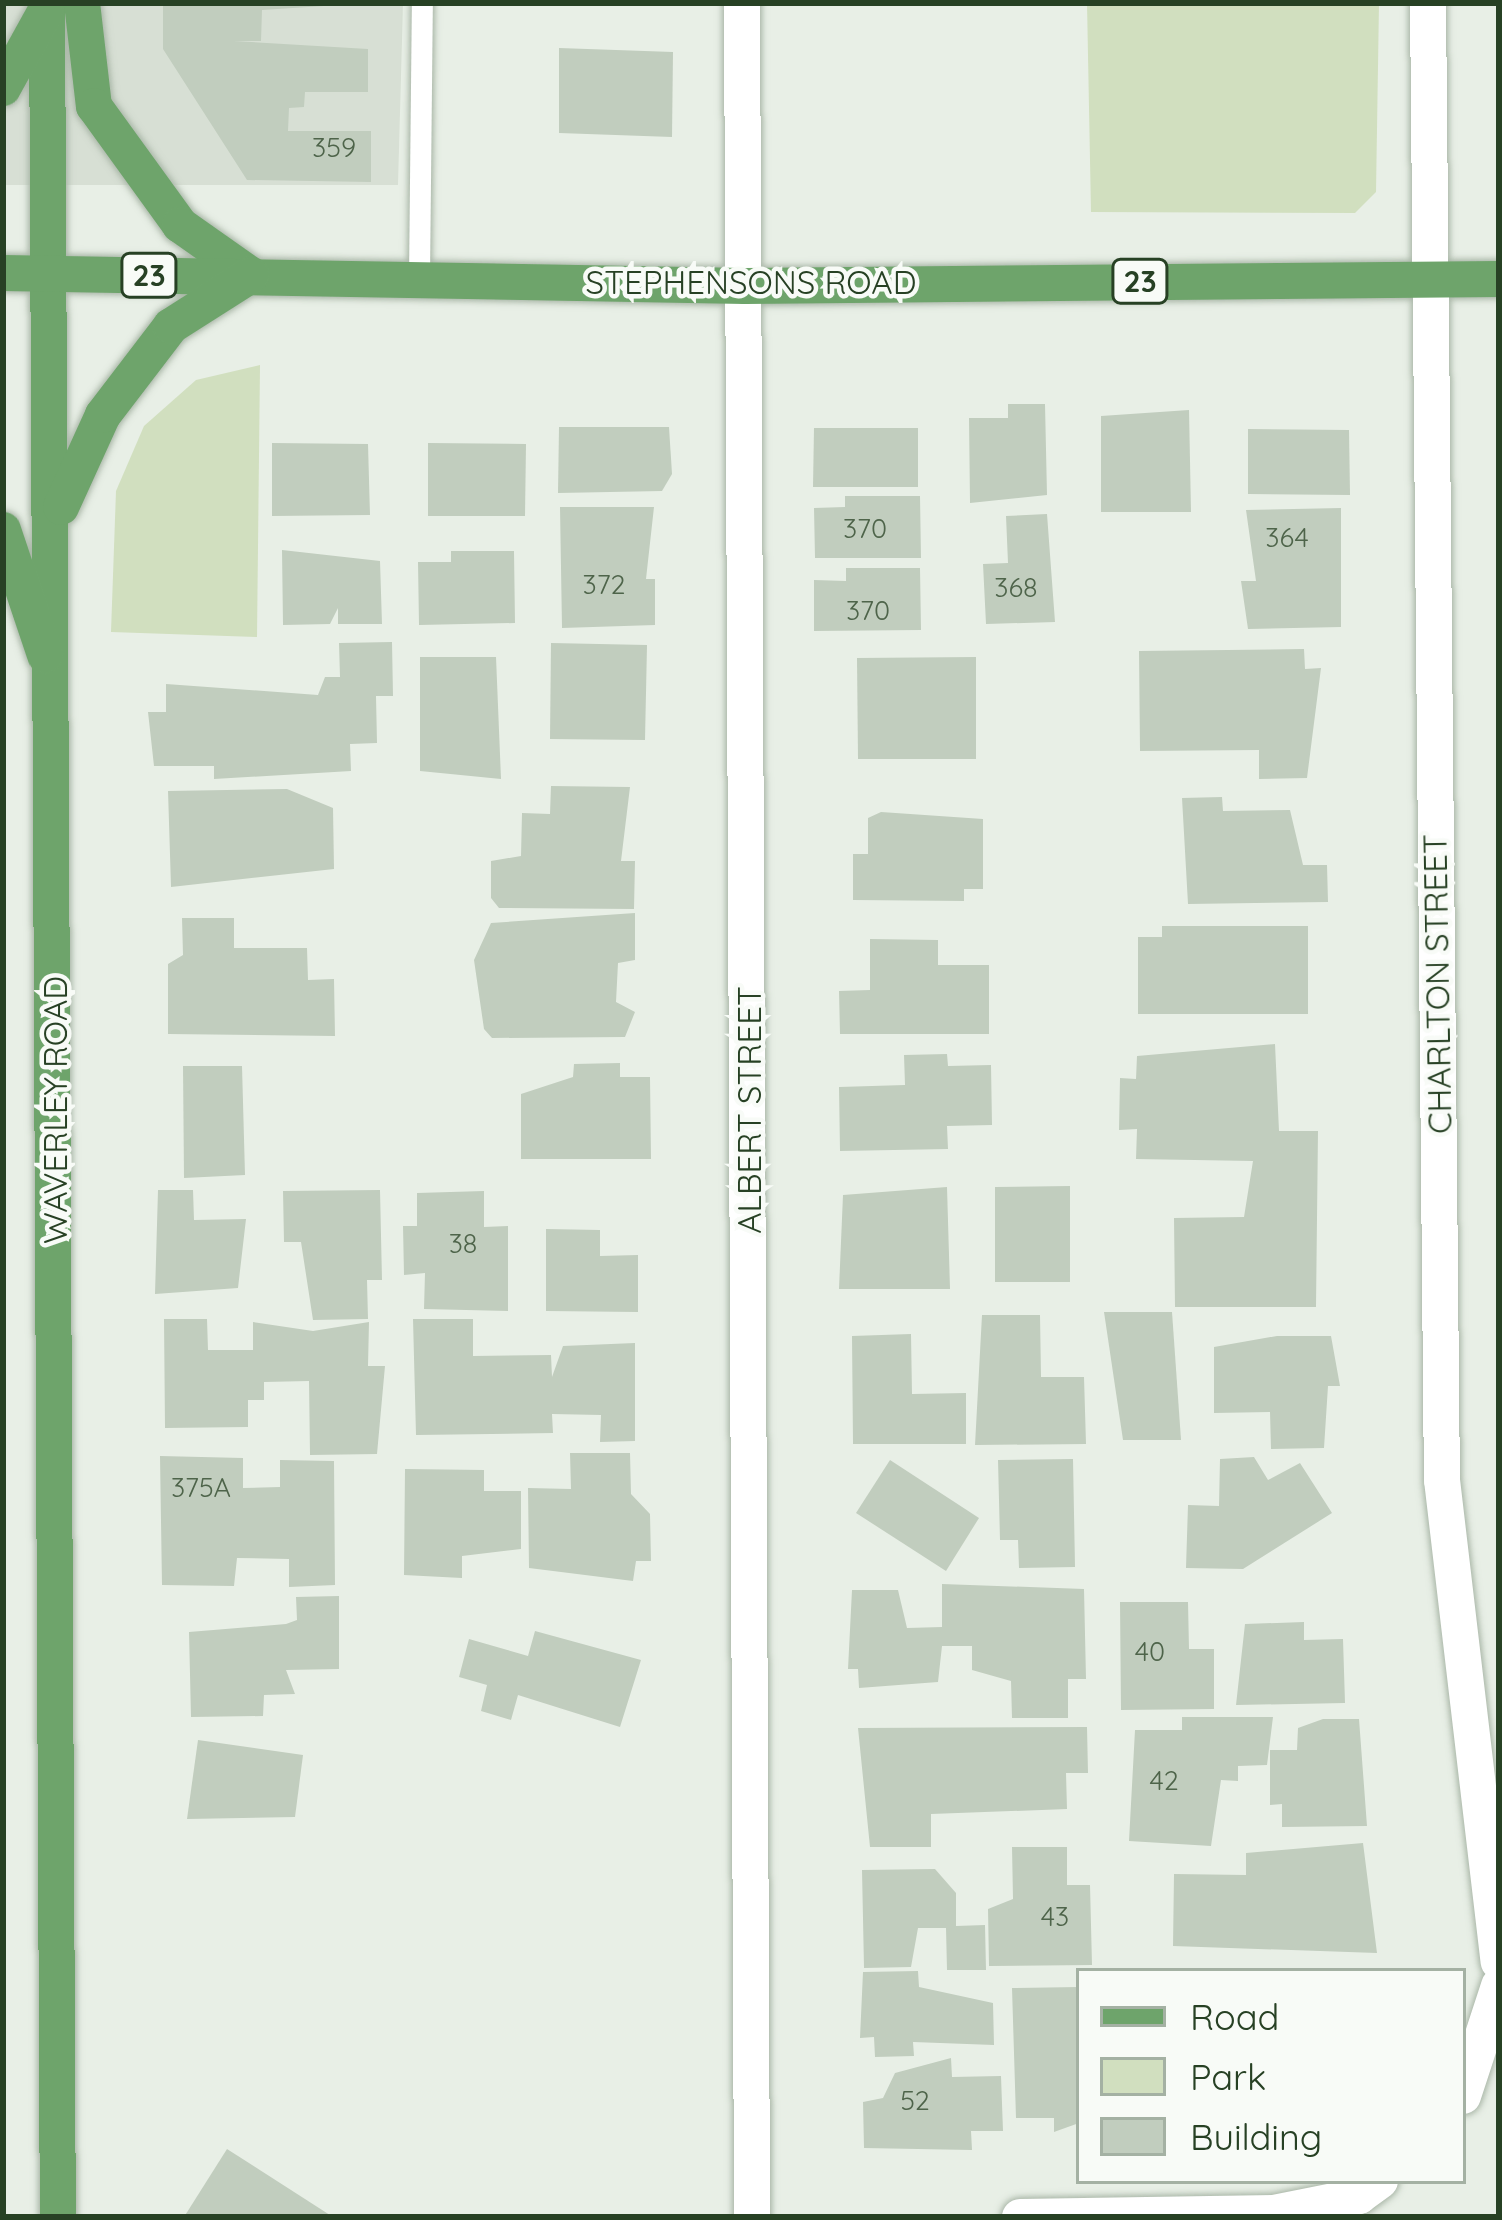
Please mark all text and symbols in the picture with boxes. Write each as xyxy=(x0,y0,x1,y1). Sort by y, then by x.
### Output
house number: 359 xyxy=(312,132,356,164)
road number: 23 xyxy=(119,251,179,299)
road number: 23 xyxy=(1110,257,1170,305)
street label: STEPHENSONS ROAD xyxy=(586,262,916,302)
house number: 370 xyxy=(843,513,887,545)
house number: 364 xyxy=(1265,522,1309,554)
house number: 372 xyxy=(583,569,625,601)
house number: 368 xyxy=(994,572,1038,604)
house number: 370 xyxy=(846,595,890,627)
street label: CHARLTON STREET xyxy=(1415,834,1459,1134)
street label: WAVERLEY ROAD xyxy=(35,976,75,1244)
street label: ALBERT STREET xyxy=(729,986,769,1234)
house number: 38 xyxy=(449,1228,477,1260)
house number: 375A xyxy=(171,1472,231,1504)
house number: 40 xyxy=(1135,1636,1165,1668)
house number: 42 xyxy=(1149,1765,1179,1797)
house number: 43 xyxy=(1041,1901,1069,1933)
legend xyxy=(1076,1968,1466,2184)
text: Road xyxy=(1190,1994,1279,2039)
text: Park xyxy=(1190,2054,1266,2099)
house number: 52 xyxy=(900,2085,930,2117)
text: Building xyxy=(1190,2114,1322,2159)

